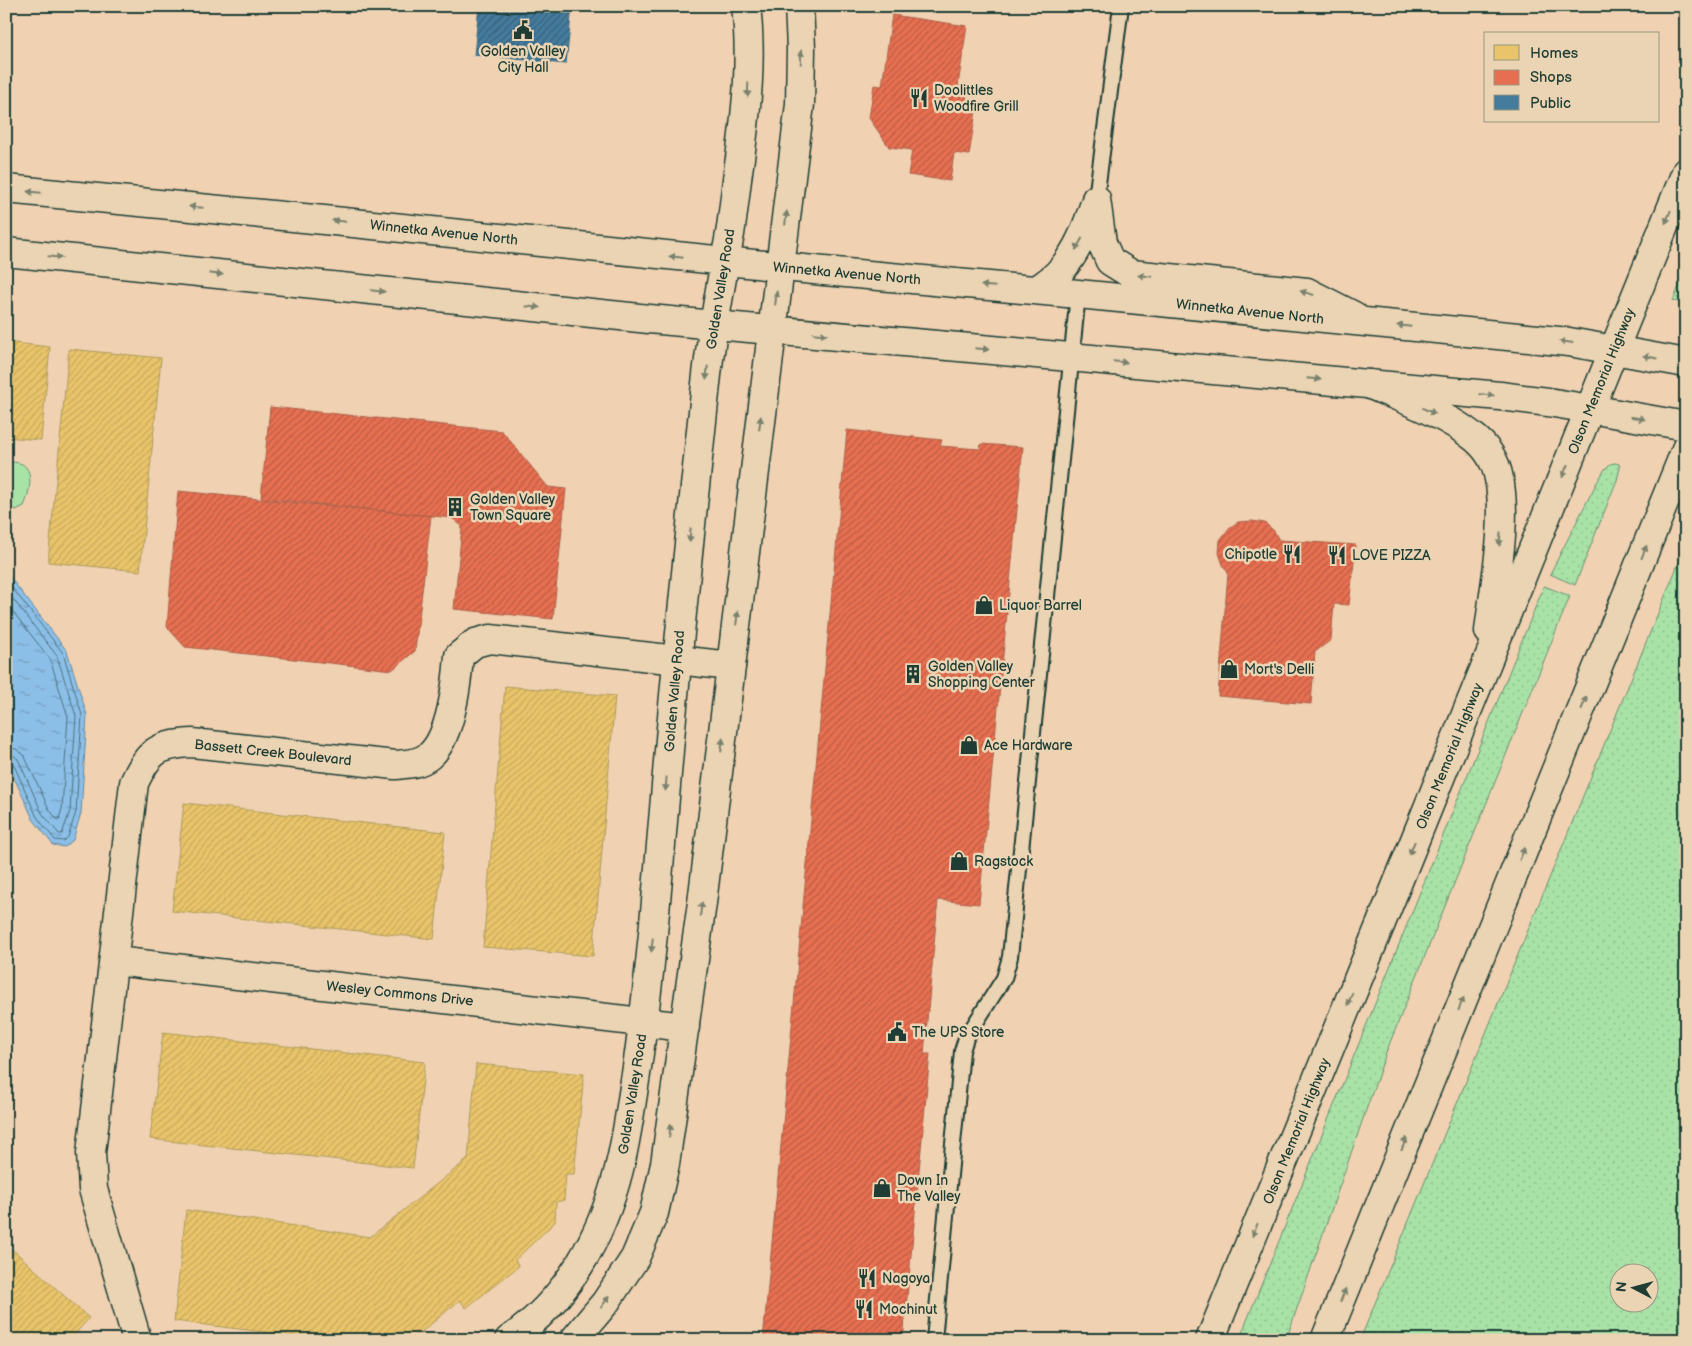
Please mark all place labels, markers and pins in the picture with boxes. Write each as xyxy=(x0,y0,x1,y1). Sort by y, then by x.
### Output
public building icon: Golden Valley City Hall xyxy=(512,19,534,41)
place label: Golden Valley City Hall xyxy=(480,43,566,76)
place label: Doolittles Woodfire Grill xyxy=(934,82,1019,115)
restaurant icon: Doolittles Woodfire Grill xyxy=(908,87,930,109)
place label: Golden Valley Town Square xyxy=(470,491,556,524)
building icon: Golden Valley Town Square xyxy=(444,496,466,518)
restaurant icon: Chipotle xyxy=(1281,543,1303,565)
restaurant icon: LOVE PIZZA xyxy=(1326,544,1348,566)
place label: Chipotle xyxy=(1225,546,1277,563)
place label: LOVE PIZZA xyxy=(1352,547,1431,564)
shop icon: Liquor Barrel xyxy=(973,594,995,616)
place label: Liquor Barrel xyxy=(999,597,1082,614)
place label: Golden Valley Shopping Center xyxy=(928,658,1036,691)
shop icon: Mort's Delli xyxy=(1218,658,1240,680)
place label: Mort's Delli xyxy=(1244,661,1314,678)
building icon: Golden Valley Shopping Center xyxy=(902,663,924,685)
shop icon: Ace Hardware xyxy=(958,734,980,756)
place label: Ace Hardware xyxy=(984,737,1073,754)
shop icon: Ragstock xyxy=(948,850,970,872)
place label: Ragstock xyxy=(974,853,1033,870)
public building icon: The UPS Store xyxy=(886,1021,908,1043)
place label: The UPS Store xyxy=(912,1024,1004,1041)
place label: Down In The Valley xyxy=(897,1172,961,1205)
shop icon: Down In The Valley xyxy=(871,1177,893,1199)
restaurant icon: Nagoya xyxy=(856,1267,878,1289)
place label: Nagoya xyxy=(882,1270,930,1287)
restaurant icon: Mochinut xyxy=(853,1298,875,1320)
place label: Mochinut xyxy=(879,1301,938,1318)

